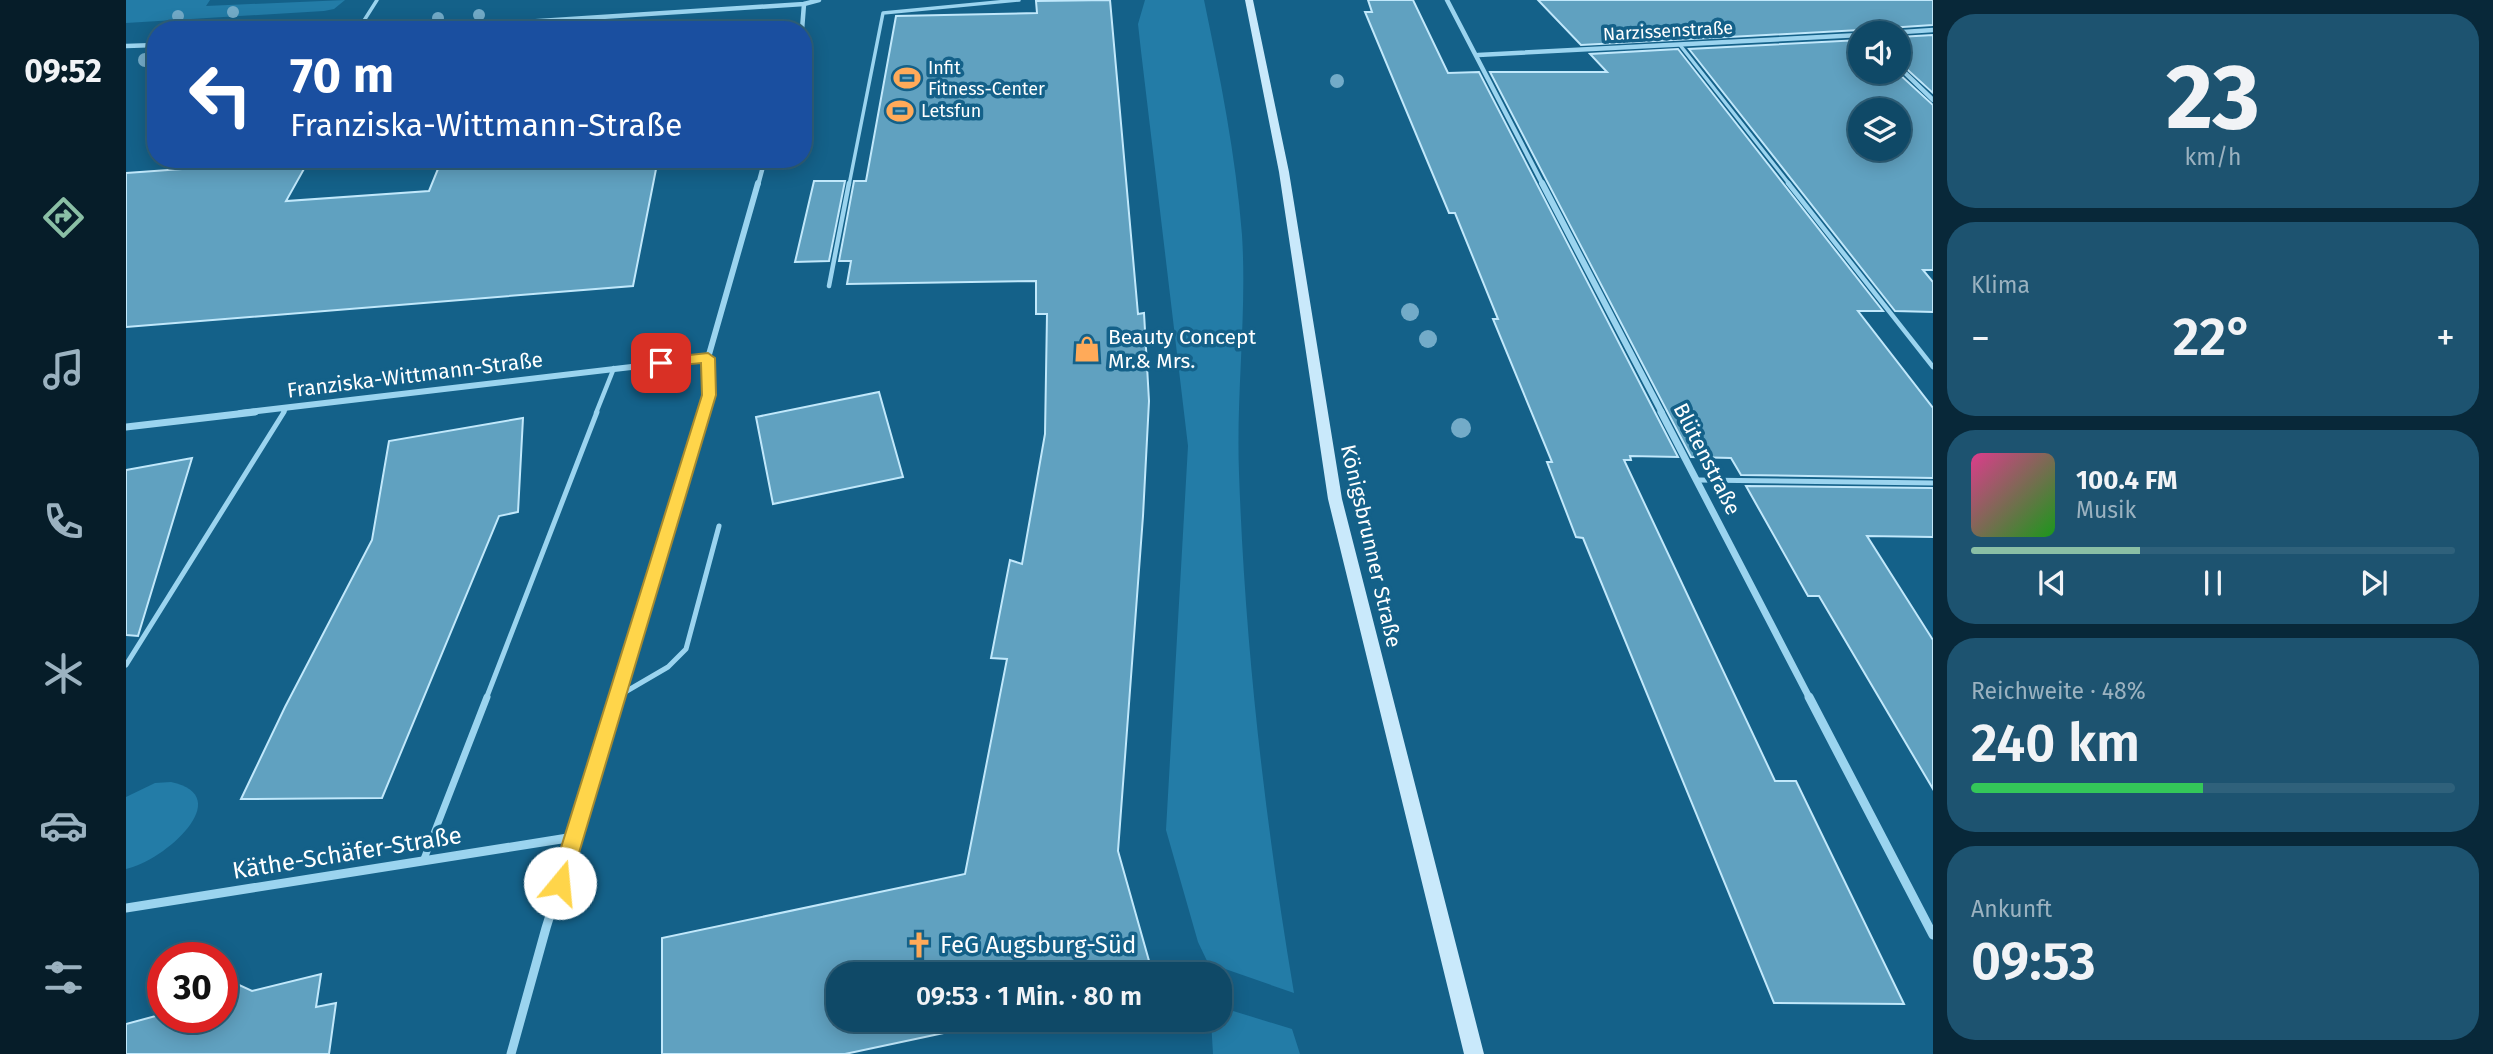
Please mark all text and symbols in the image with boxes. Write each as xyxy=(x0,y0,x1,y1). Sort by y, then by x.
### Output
street label: Narzissenstraße xyxy=(1602,17,1734,45)
map controls xyxy=(1848,21,1911,161)
button: sound xyxy=(1848,21,1911,84)
text: 23 xyxy=(2166,43,2260,152)
text: 70 m xyxy=(290,46,394,105)
icon: left xyxy=(175,49,266,140)
text: 09:52 xyxy=(24,52,102,90)
place label: Infit Fitness-Center xyxy=(928,57,1045,100)
sports icon: Infit Fitness-Center xyxy=(892,63,922,93)
sports icon: Letsfun xyxy=(885,96,915,126)
button: layers xyxy=(1848,98,1911,161)
place label: Letsfun xyxy=(921,100,981,122)
text: Franziska-Wittmann-Straße xyxy=(290,106,682,144)
text: km/h xyxy=(2185,143,2241,171)
icon: directions xyxy=(39,193,88,242)
text: Klima xyxy=(1971,271,2030,299)
text: 22° xyxy=(2173,306,2253,369)
text: − xyxy=(1971,315,1990,361)
text: + xyxy=(2436,315,2455,361)
place label: Beauty Concept Mr.& Mrs. xyxy=(1108,324,1256,374)
pin xyxy=(631,333,691,393)
shop icon: Beauty Concept Mr.& Mrs. xyxy=(1072,334,1102,364)
icon: arrive xyxy=(642,344,680,382)
icon: music xyxy=(39,345,88,394)
street label: Franziska-Wittmann-Straße xyxy=(286,346,544,404)
street label: Blütenstraße xyxy=(1668,399,1746,519)
street label: Königsbrunner Straße xyxy=(1335,442,1407,650)
text: 100.4 FM xyxy=(2076,465,2177,496)
text: Musik xyxy=(2076,496,2136,524)
icon: phone xyxy=(39,497,88,546)
icon: previous xyxy=(2033,564,2071,602)
icon: pause xyxy=(2194,564,2232,602)
icon: next xyxy=(2355,564,2393,602)
icon: climate xyxy=(39,649,88,698)
text: Reichweite · 48% xyxy=(1971,677,2146,705)
text: 240 km xyxy=(1971,712,2140,775)
icon: car xyxy=(39,801,88,850)
street label: Käthe-Schäfer-Straße xyxy=(230,821,464,885)
position arrow xyxy=(523,846,597,920)
text: Ankunft xyxy=(1971,895,2052,923)
church icon: FeG Augsburg-Süd xyxy=(904,930,934,960)
text: 09:53 xyxy=(1971,930,2096,993)
place label: FeG Augsburg-Süd xyxy=(940,931,1136,959)
speed limit sign: 30 xyxy=(147,942,238,1033)
icon: filters xyxy=(39,953,88,1002)
text: 09:53 · 1 Min. · 80 m xyxy=(916,981,1142,1012)

